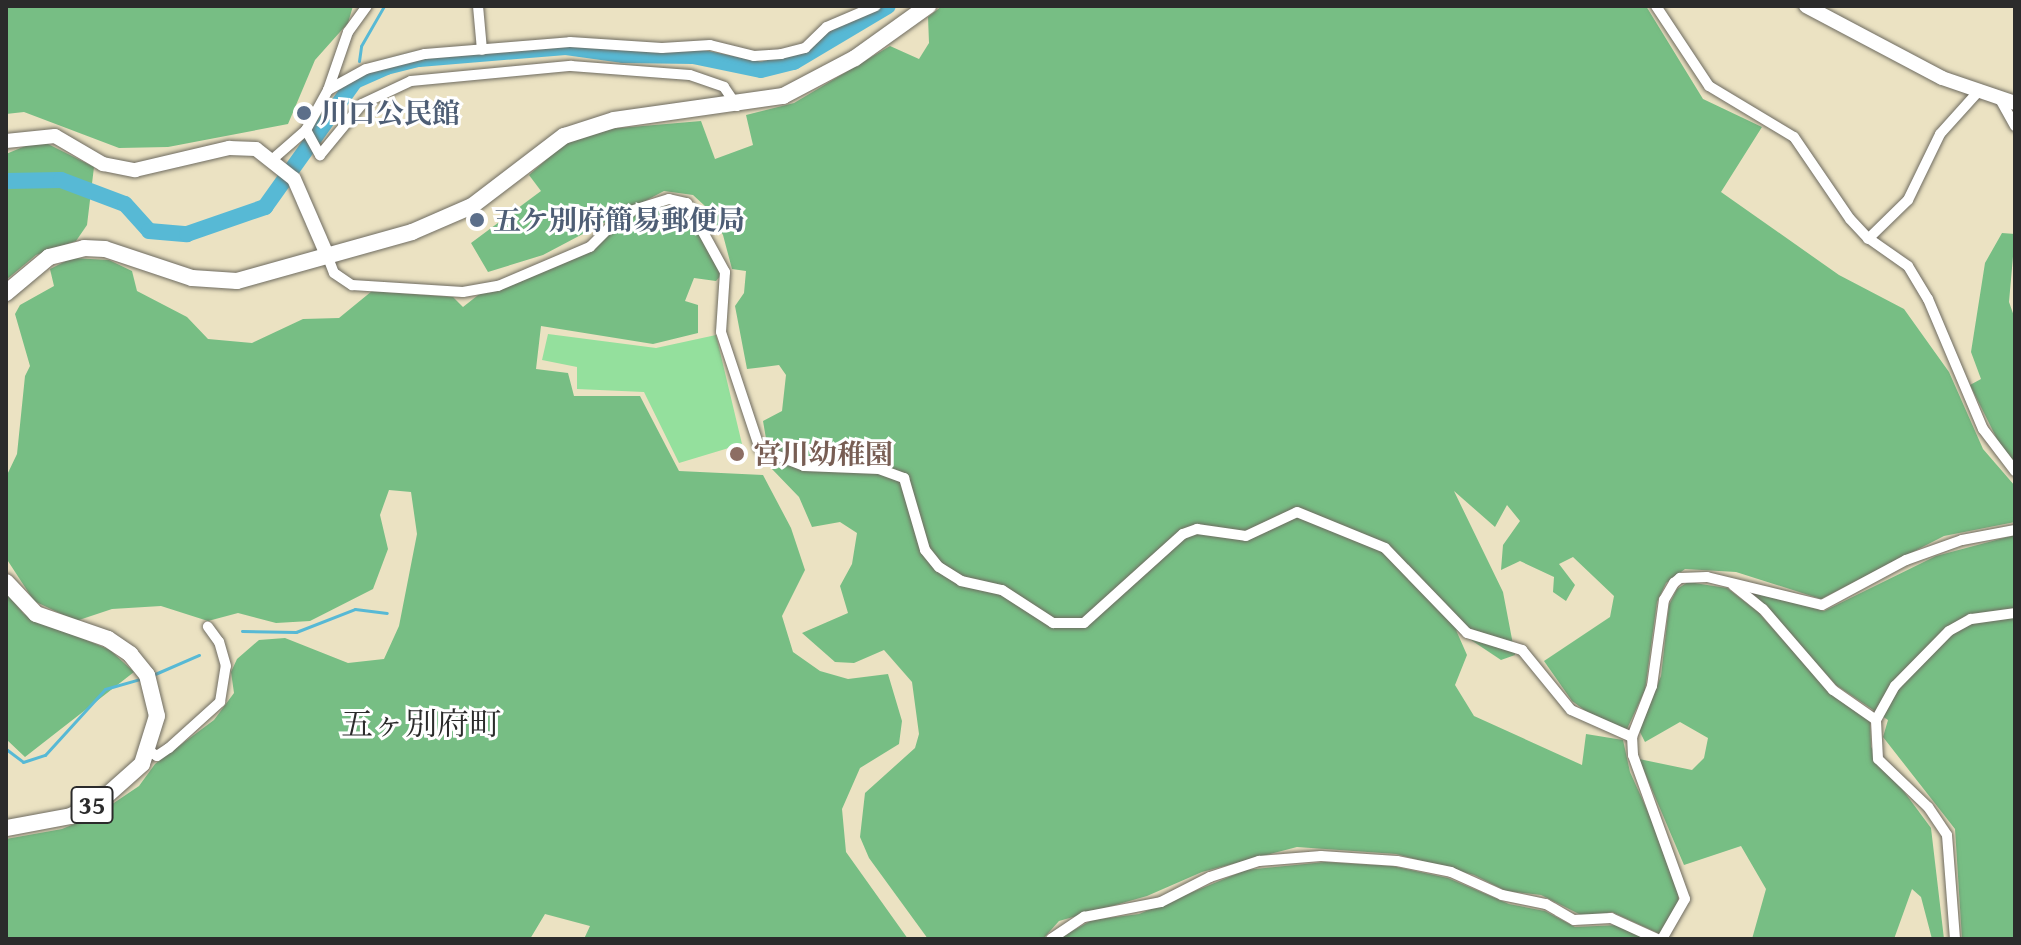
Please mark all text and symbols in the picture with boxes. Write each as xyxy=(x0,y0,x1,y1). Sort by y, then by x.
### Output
place label: 川口公民館 xyxy=(320,96,460,130)
marker: 川口公民館 xyxy=(295,104,313,122)
place label: 五ケ別府簡易郵便局 xyxy=(493,203,745,237)
marker: 五ケ別府簡易郵便局 xyxy=(468,211,486,229)
place label: 宮川幼稚園 xyxy=(753,437,893,471)
marker: 宮川幼稚園 xyxy=(728,445,746,463)
district label: 五ヶ別府町 xyxy=(341,705,501,743)
road number: 35 xyxy=(70,783,114,827)

